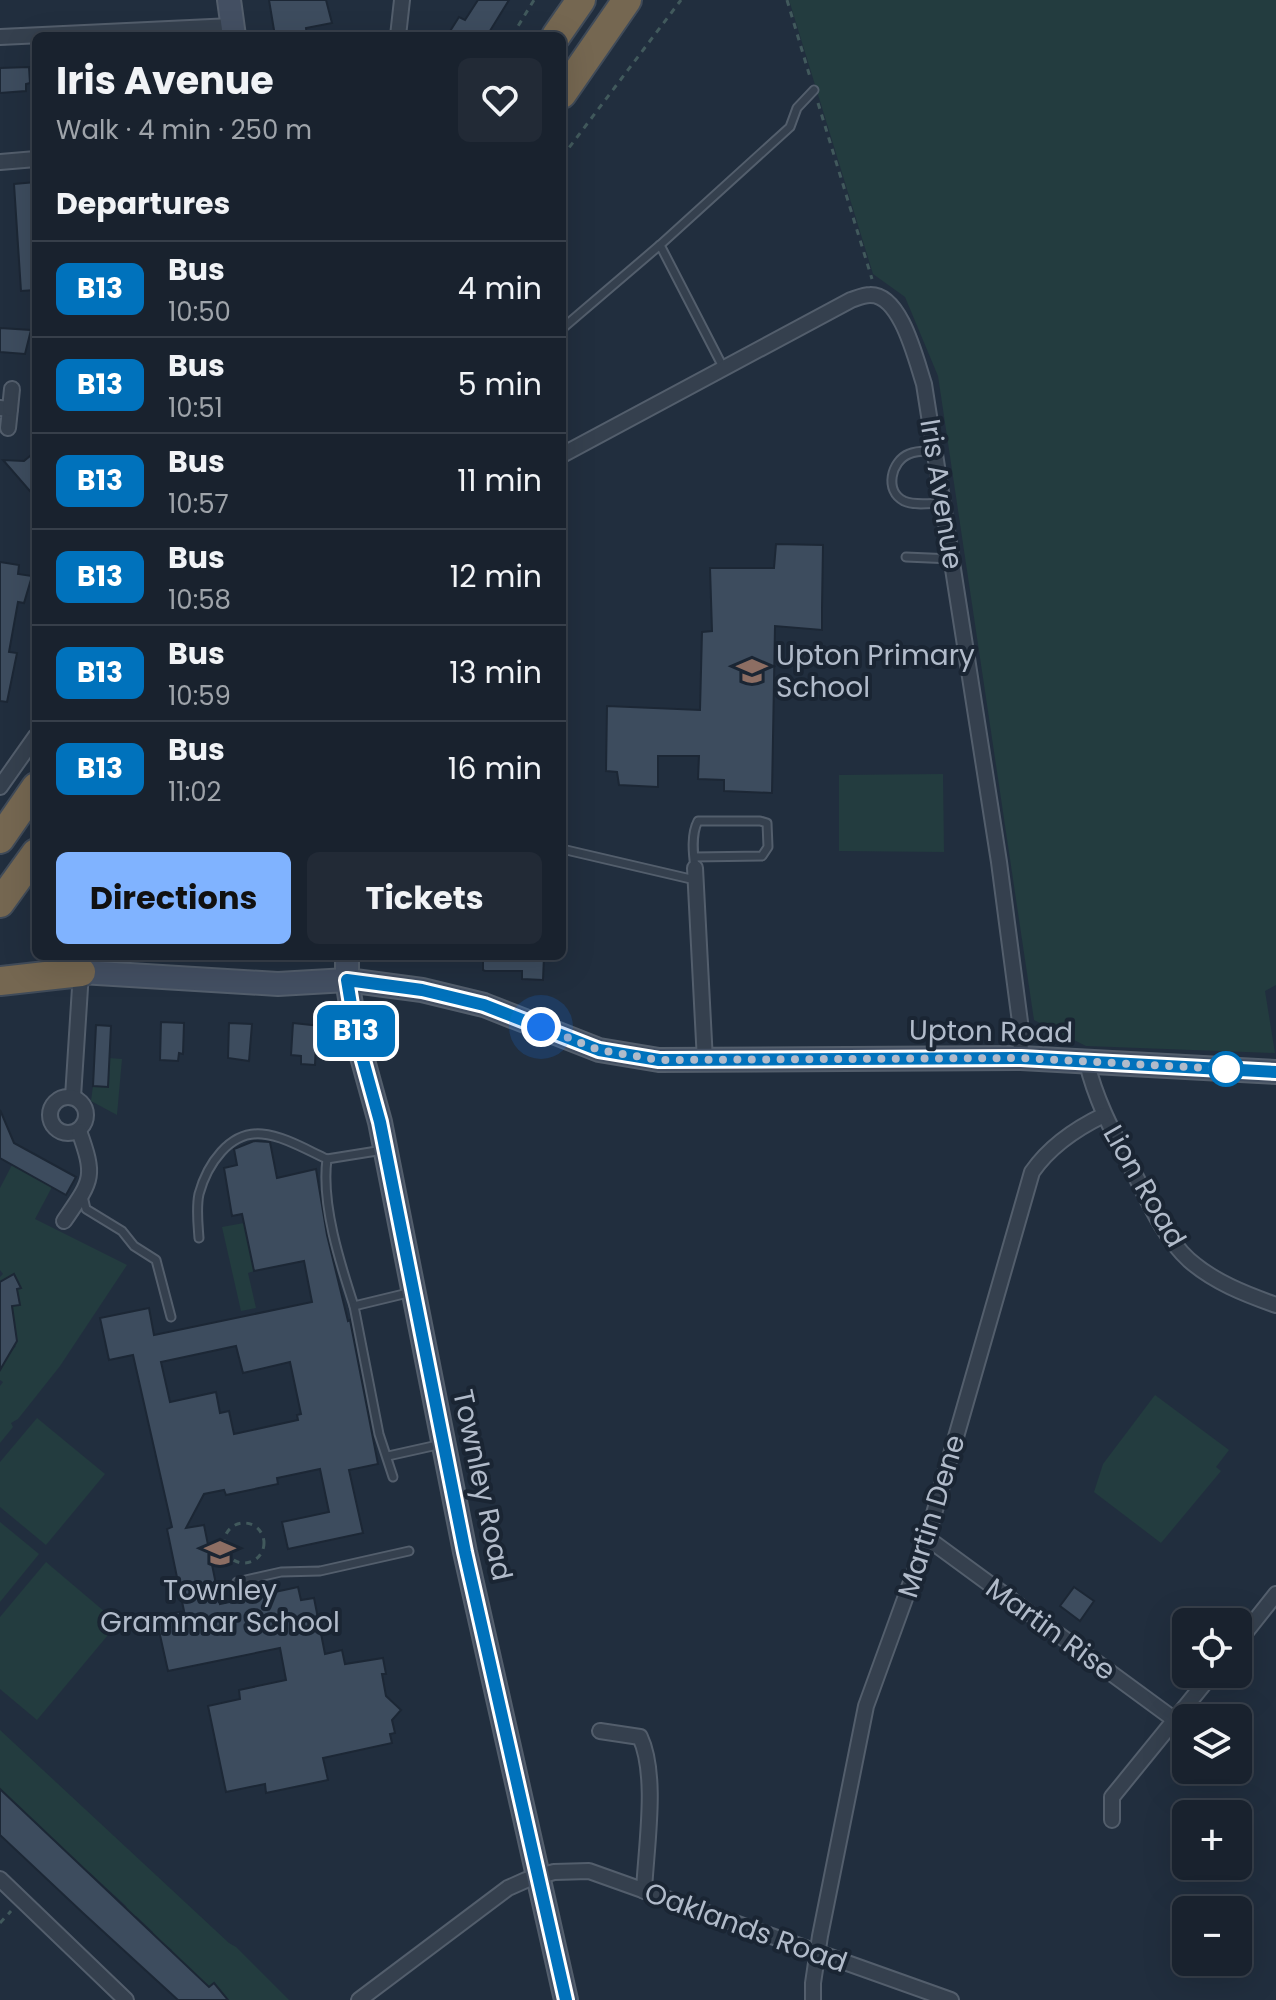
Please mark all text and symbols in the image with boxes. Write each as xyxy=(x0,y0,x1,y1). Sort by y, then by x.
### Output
text: Iris Avenue xyxy=(56,54,274,107)
button: heart xyxy=(458,58,542,142)
text: Walk · 4 min · 250 m xyxy=(56,112,312,148)
text: Departures xyxy=(56,182,230,225)
text: Bus xyxy=(168,248,225,291)
text: 4 min xyxy=(458,267,542,310)
text: B13 xyxy=(77,269,123,308)
text: 10:50 xyxy=(168,294,231,330)
text: Bus xyxy=(168,344,225,387)
text: 5 min xyxy=(458,363,542,406)
text: B13 xyxy=(77,365,123,404)
text: 10:51 xyxy=(168,390,223,426)
street label: Iris Avenue xyxy=(910,416,973,572)
text: Bus xyxy=(168,440,225,483)
text: 11 min xyxy=(457,459,542,502)
text: B13 xyxy=(77,461,123,500)
text: 10:57 xyxy=(168,486,229,522)
text: Bus xyxy=(168,536,225,579)
text: 12 min xyxy=(450,555,542,598)
text: B13 xyxy=(77,557,123,596)
text: 10:58 xyxy=(168,582,231,618)
text: Bus xyxy=(168,632,225,675)
place label: Upton Primary School xyxy=(776,636,975,707)
text: 13 min xyxy=(449,651,542,694)
text: B13 xyxy=(77,653,123,692)
school or university icon: Upton Primary School xyxy=(735,654,769,688)
text: 10:59 xyxy=(168,678,231,714)
text: Bus xyxy=(168,728,225,771)
text: 16 min xyxy=(448,747,542,790)
text: B13 xyxy=(77,749,123,788)
text: 11:02 xyxy=(168,774,221,810)
button: Directions xyxy=(56,852,291,944)
button: Tickets xyxy=(307,852,542,944)
line badge: B13 xyxy=(310,1005,402,1057)
your location xyxy=(521,1007,561,1047)
text: B13 xyxy=(333,1011,379,1050)
street label: Upton Road xyxy=(909,1011,1073,1052)
unlabelled marker xyxy=(1209,1052,1243,1086)
street label: Lion Road xyxy=(1094,1118,1195,1255)
street label: Townley Road xyxy=(443,1386,522,1584)
street label: Martin Dene xyxy=(888,1430,975,1602)
school or university icon: Townley Grammar School xyxy=(203,1536,237,1570)
street label: Martin Rise xyxy=(978,1569,1124,1690)
place label: Townley Grammar School xyxy=(100,1571,340,1642)
map controls xyxy=(1172,1608,1252,1976)
button: locate xyxy=(1172,1608,1252,1688)
button: layers xyxy=(1172,1704,1252,1784)
button: + xyxy=(1172,1800,1252,1880)
street label: Oaklands Road xyxy=(639,1873,853,1982)
button: − xyxy=(1172,1896,1252,1976)

